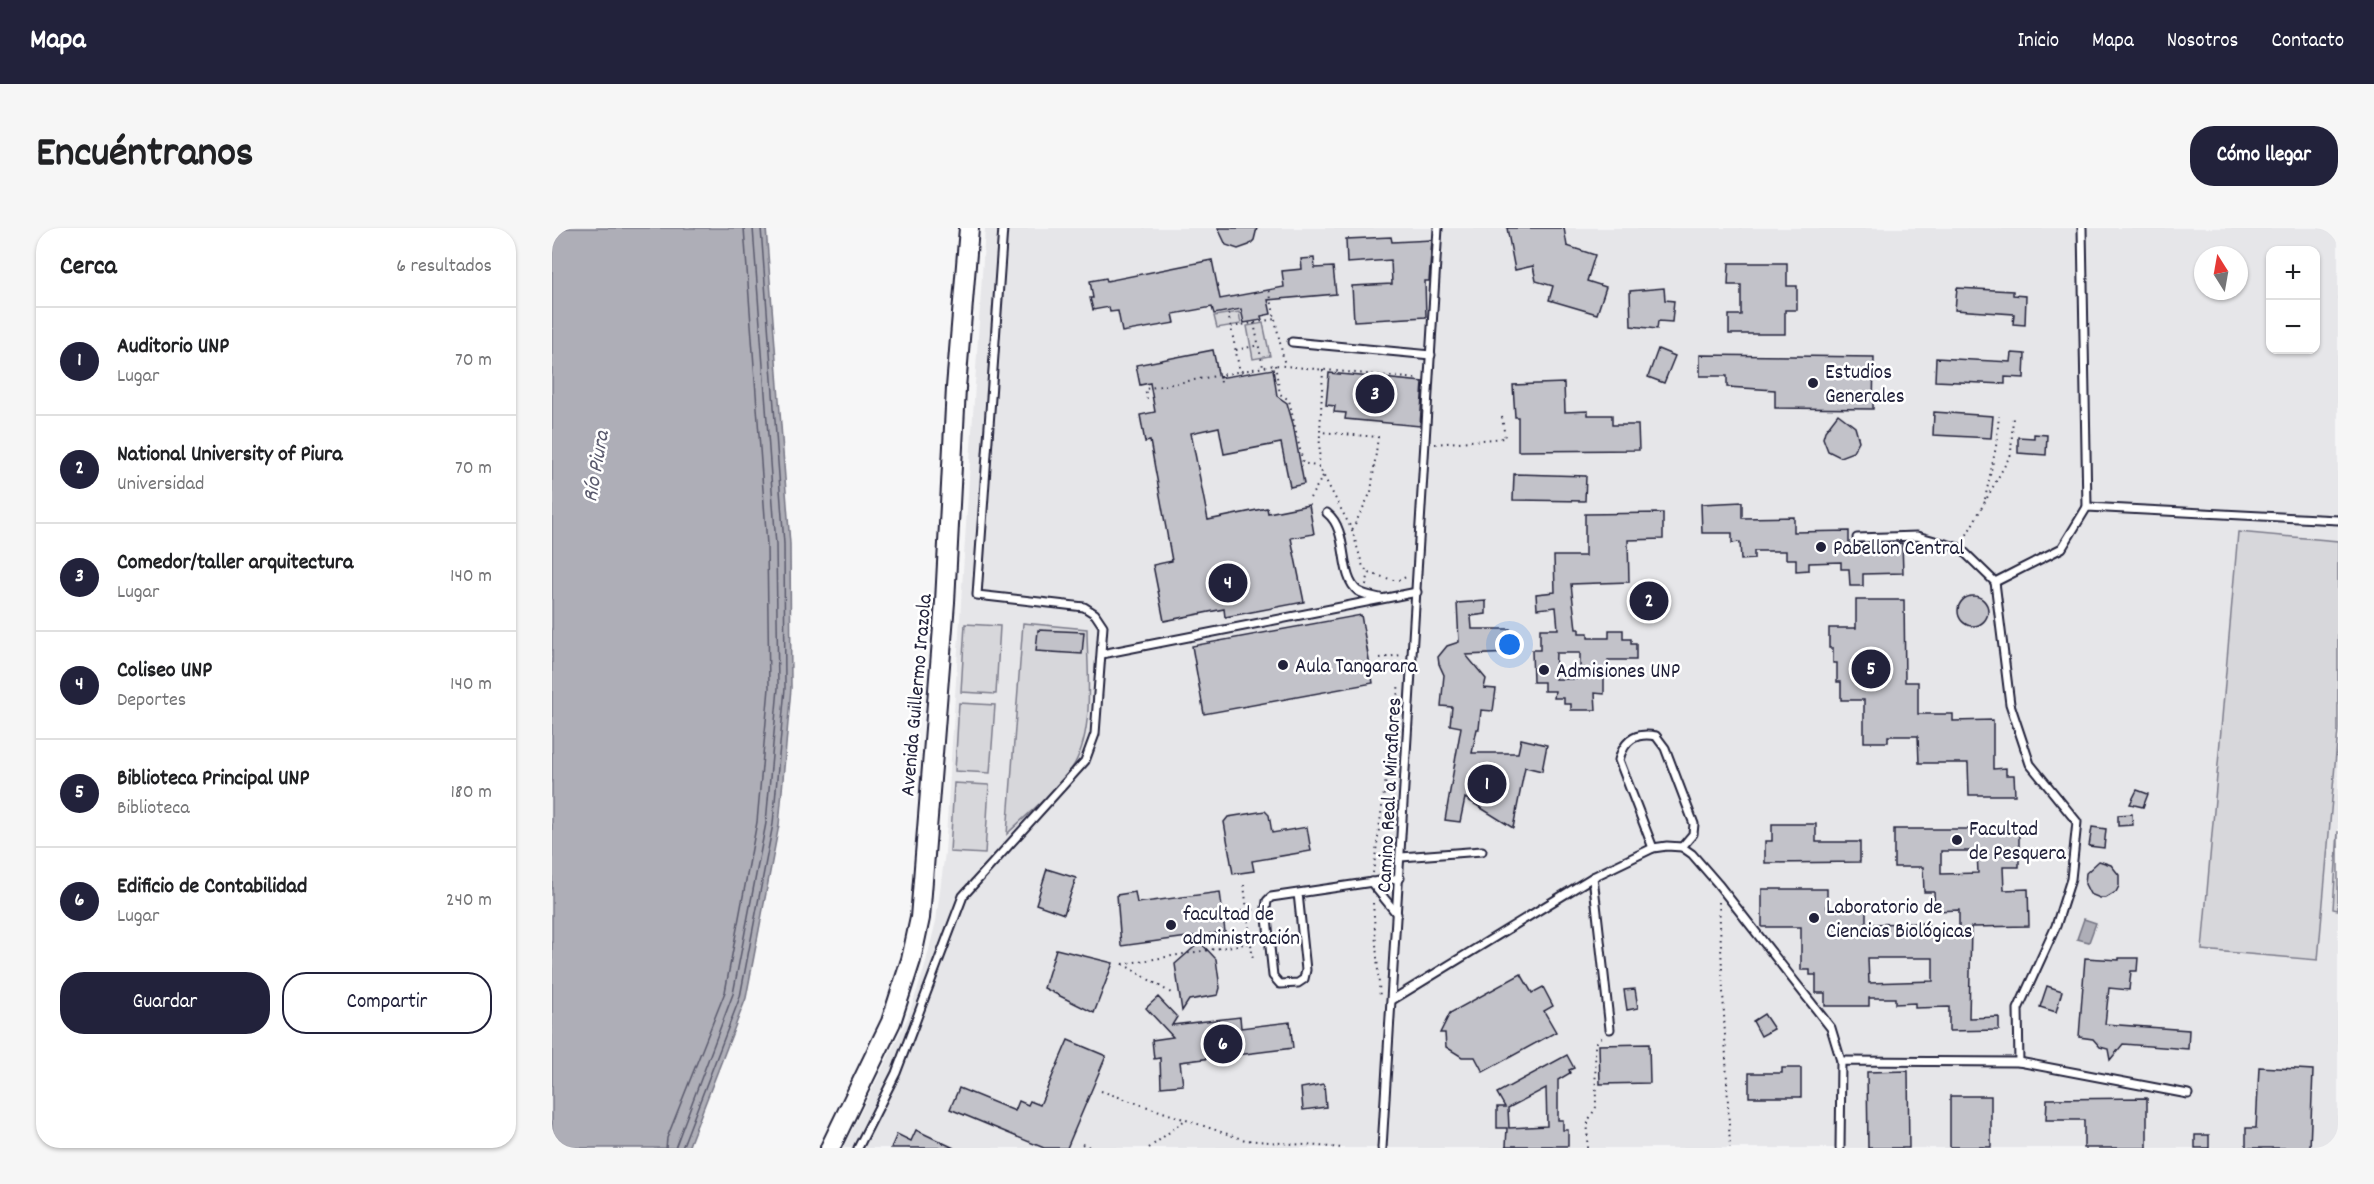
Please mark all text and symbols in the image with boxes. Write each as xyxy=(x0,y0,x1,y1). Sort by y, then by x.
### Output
text: Mapa xyxy=(30,22,86,62)
text: Inicio xyxy=(2017,27,2059,57)
text: Mapa xyxy=(2092,27,2134,57)
text: Nosotros xyxy=(2167,27,2238,57)
text: Contacto xyxy=(2271,27,2344,57)
text: Encuéntranos xyxy=(36,126,254,186)
button: Cómo llegar xyxy=(2190,126,2338,186)
north arrow xyxy=(2194,246,2248,300)
map controls xyxy=(2266,246,2320,354)
button: + xyxy=(2266,246,2320,300)
text: Cerca xyxy=(60,249,117,286)
text: 6 resultados xyxy=(396,253,492,281)
button: − xyxy=(2266,300,2320,354)
text: Auditorio UNP xyxy=(117,332,229,363)
text: 1 xyxy=(77,347,82,375)
text: 70 m xyxy=(455,347,492,375)
place label: Estudios Generales xyxy=(1825,359,1905,413)
text: Lugar xyxy=(117,363,159,391)
pin: 3 xyxy=(1356,372,1394,416)
marker: Estudios Generales xyxy=(1806,376,1820,390)
water label: Río Piura xyxy=(576,427,619,505)
text: National University of Piura xyxy=(117,440,343,471)
text: 2 xyxy=(75,455,84,483)
text: 70 m xyxy=(455,455,492,483)
text: Universidad xyxy=(117,471,204,499)
place label: Pabellon Central xyxy=(1833,535,1964,565)
marker: Pabellon Central xyxy=(1814,540,1828,554)
text: Comedor/taller arquitectura xyxy=(117,548,353,579)
pin: 4 xyxy=(1208,560,1248,606)
text: 3 xyxy=(75,563,84,591)
text: 140 m xyxy=(450,563,492,591)
pin: 2 xyxy=(1630,578,1668,623)
text: Lugar xyxy=(117,579,159,607)
street label: Avenida Guillermo Irazola xyxy=(894,592,942,798)
your location xyxy=(1495,630,1524,659)
pin: 5 xyxy=(1852,646,1890,692)
place label: Aula Tangarara xyxy=(1295,653,1419,683)
text: Coliseo UNP xyxy=(117,656,212,687)
marker: Aula Tangarara xyxy=(1276,658,1290,672)
place label: Admisiones UNP xyxy=(1556,658,1680,688)
marker: Admisiones UNP xyxy=(1537,663,1551,677)
text: 4 xyxy=(75,671,84,699)
text: 140 m xyxy=(450,671,492,699)
text: Deportes xyxy=(117,687,186,715)
street label: Camino Real a Miraflores xyxy=(1371,697,1411,894)
pin: 1 xyxy=(1468,762,1506,806)
text: Biblioteca Principal UNP xyxy=(117,764,309,795)
text: 5 xyxy=(75,779,84,807)
text: 180 m xyxy=(450,779,492,807)
text: Biblioteca xyxy=(117,795,190,823)
place label: Facultad de Pesquera xyxy=(1969,816,2067,870)
marker: Facultad de Pesquera xyxy=(1950,833,1964,847)
text: Edificio de Contabilidad xyxy=(117,872,307,903)
text: 6 xyxy=(75,887,84,915)
text: 240 m xyxy=(446,887,492,915)
place label: Laboratorio de Ciencias Biológicas xyxy=(1826,894,1973,948)
place label: facultad de administración xyxy=(1183,901,1300,955)
text: Lugar xyxy=(117,903,159,931)
marker: Laboratorio de Ciencias Biológicas xyxy=(1807,911,1821,925)
marker: facultad de administración xyxy=(1164,918,1178,932)
button: Guardar xyxy=(60,972,270,1034)
button: Compartir xyxy=(282,972,492,1034)
pin: 6 xyxy=(1204,1022,1242,1066)

